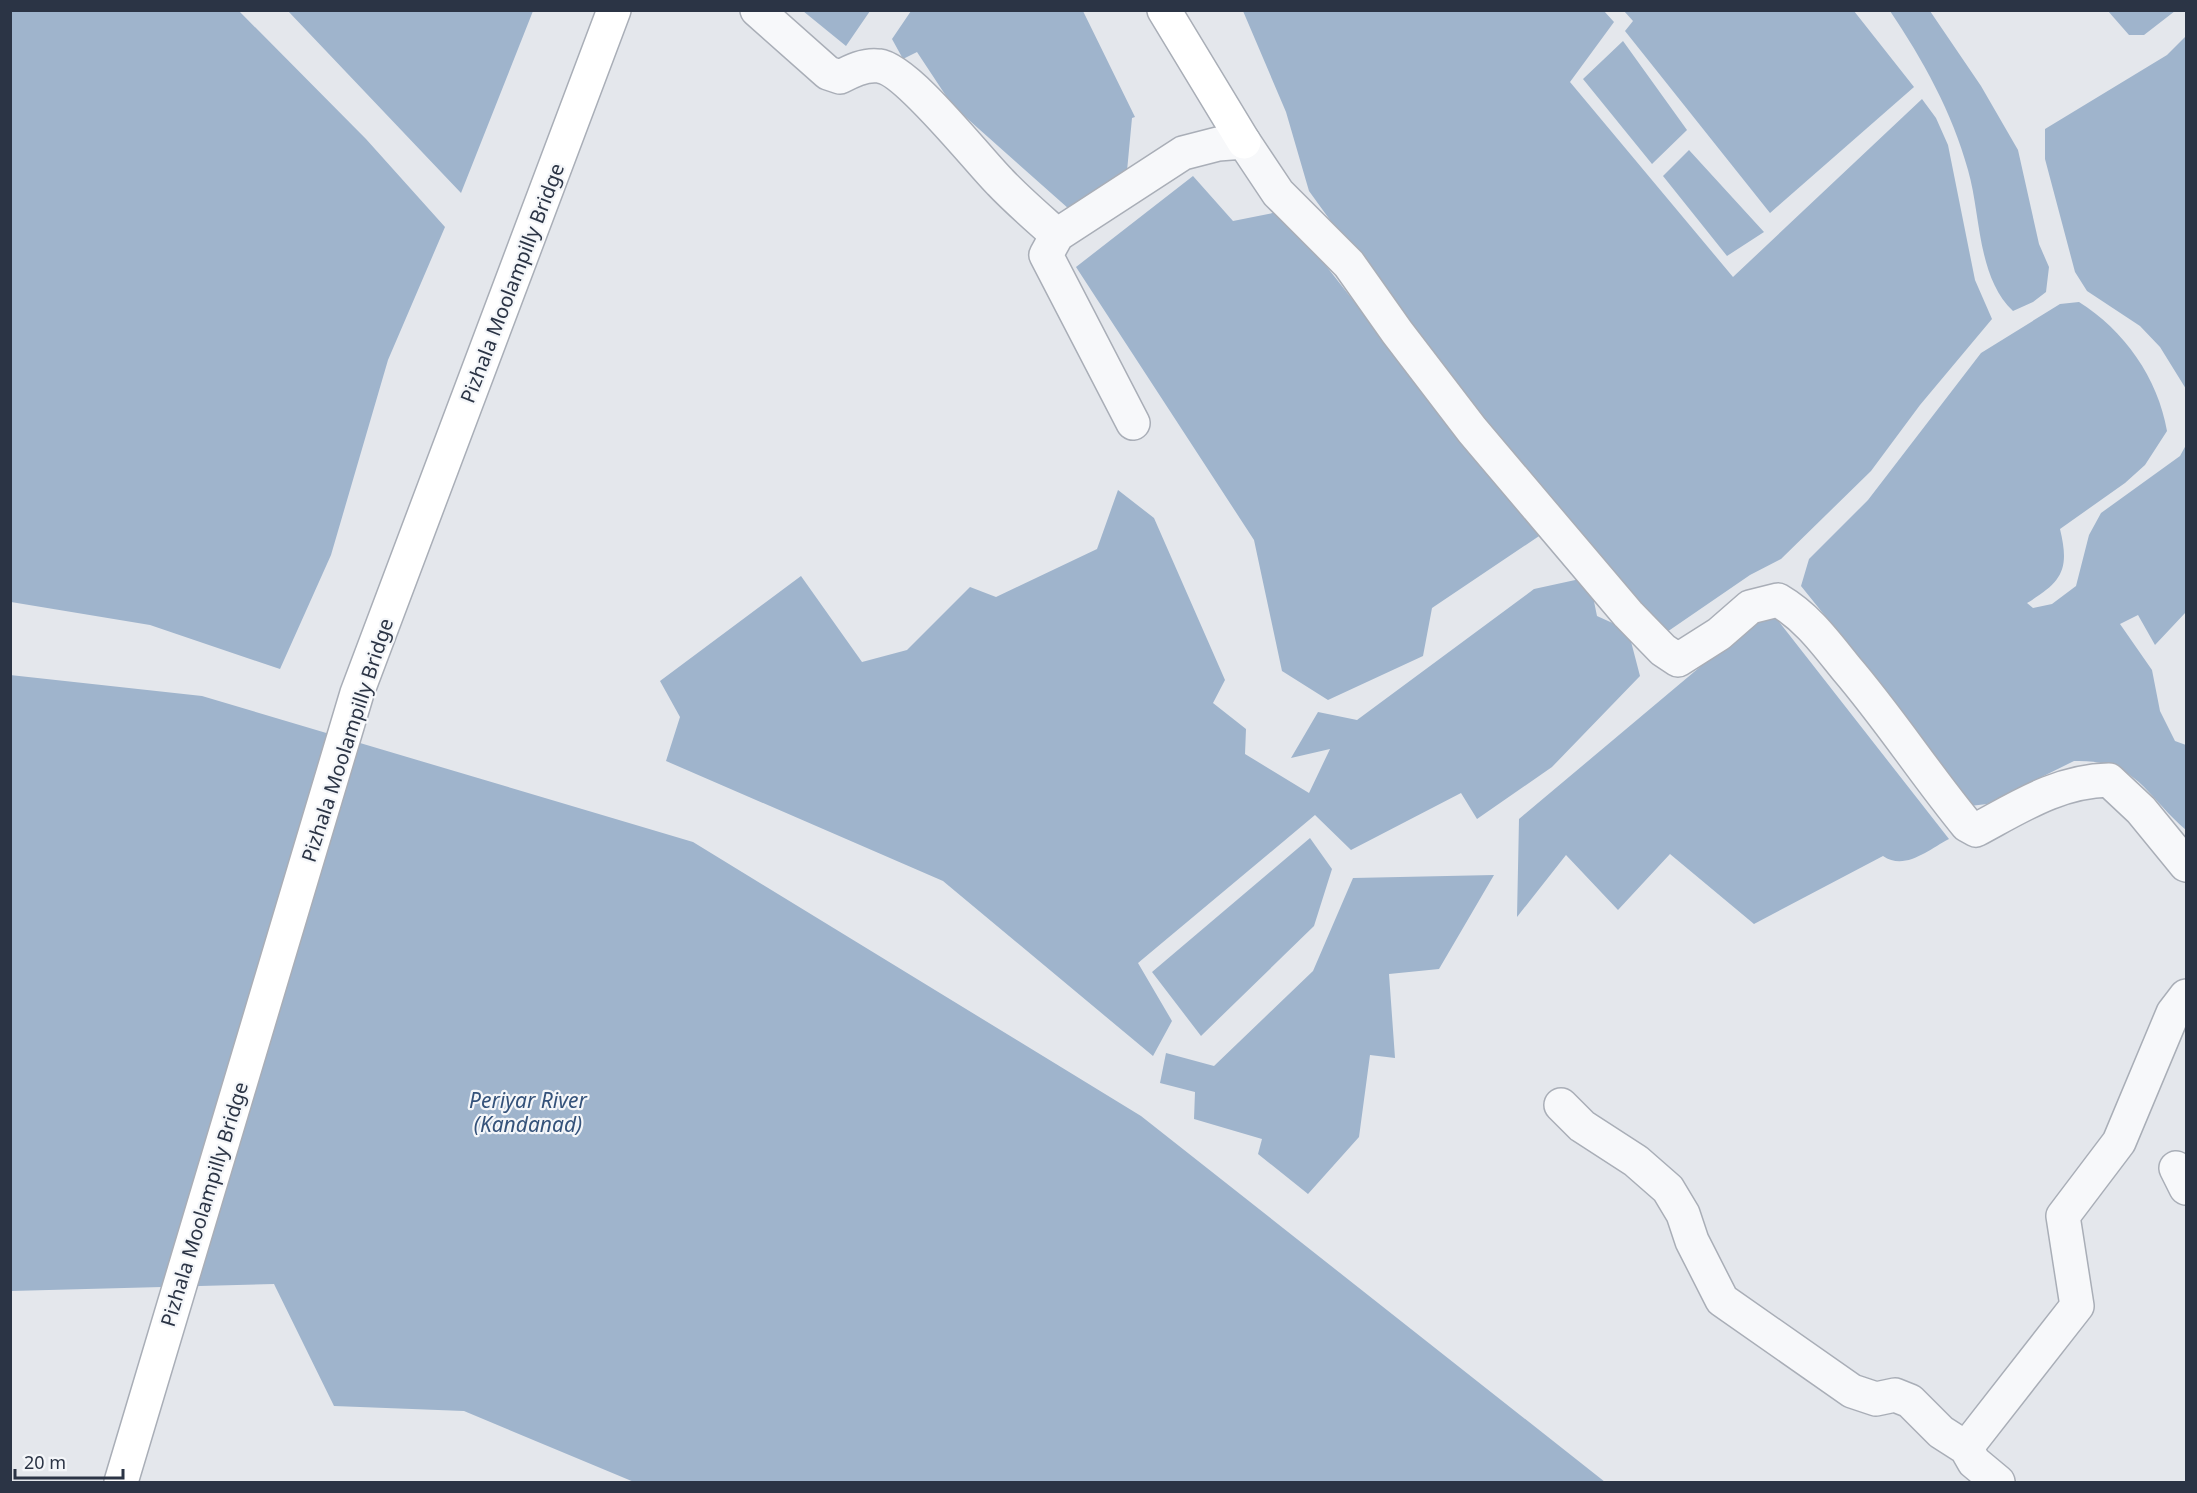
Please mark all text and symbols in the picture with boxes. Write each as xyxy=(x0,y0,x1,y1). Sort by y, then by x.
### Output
street label: Pizhala Moolampilly Bridge xyxy=(454,159,570,407)
street label: Pizhala Moolampilly Bridge xyxy=(295,615,399,865)
street label: Pizhala Moolampilly Bridge xyxy=(154,1078,254,1330)
water label: Periyar River (Kandanad) xyxy=(469,1086,589,1138)
scale bar xyxy=(15,1442,123,1480)
text: 20 m xyxy=(24,1450,66,1474)

